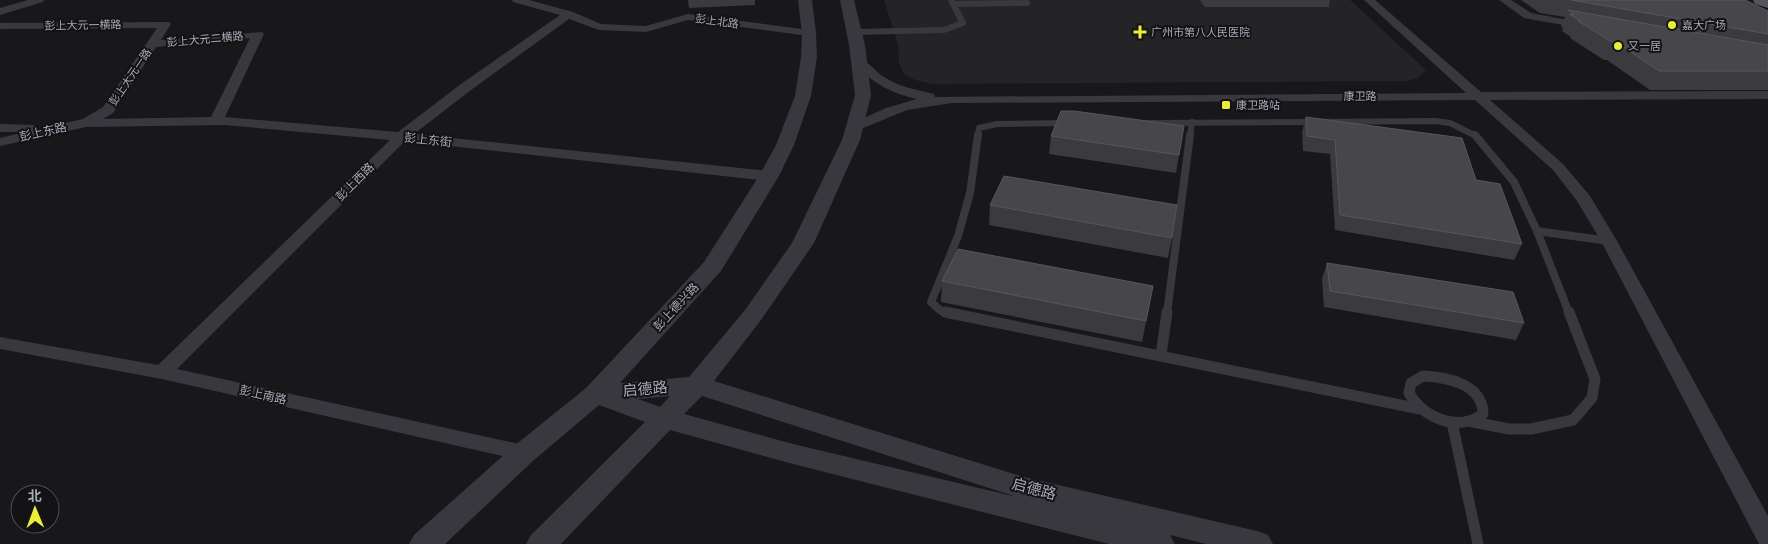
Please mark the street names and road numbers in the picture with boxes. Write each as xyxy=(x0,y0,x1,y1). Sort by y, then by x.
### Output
street label: 彭上北路 xyxy=(694,12,740,31)
street label: 彭上大元一横路 xyxy=(44,18,122,33)
street label: 彭上大元二横路 xyxy=(166,30,244,49)
street label: 彭上大元一路 xyxy=(107,46,154,108)
street label: 康卫路 xyxy=(1344,90,1377,103)
street label: 彭上东路 xyxy=(18,120,68,144)
street label: 彭上东街 xyxy=(403,131,453,149)
street label: 彭上西路 xyxy=(333,160,377,204)
street label: 彭上德兴路 xyxy=(650,280,702,334)
street label: 启德路 xyxy=(622,378,668,400)
street label: 彭上南路 xyxy=(238,383,288,407)
street label: 启德路 xyxy=(1010,474,1058,504)

